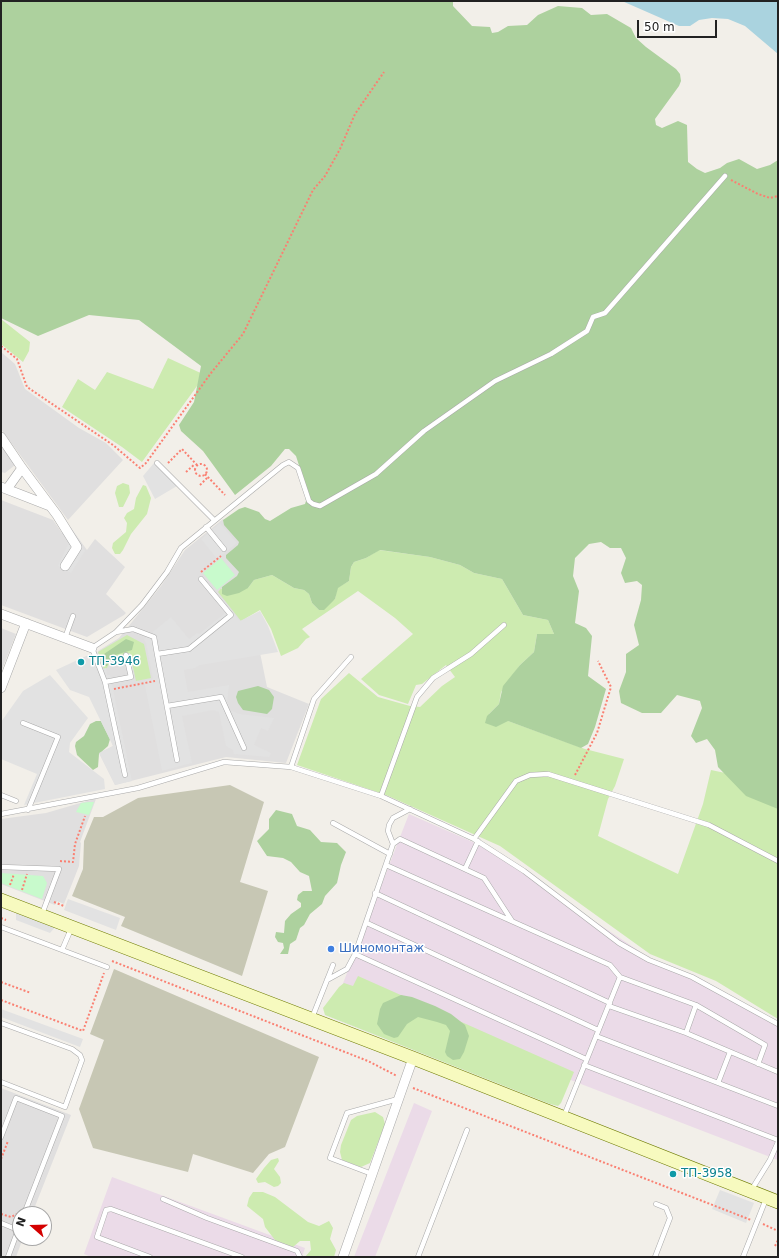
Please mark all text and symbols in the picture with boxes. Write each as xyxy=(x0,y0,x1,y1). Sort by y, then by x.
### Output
scale bar xyxy=(639,12,719,38)
text: 50 m xyxy=(644,20,675,34)
place label: ТП-3946 xyxy=(89,655,140,669)
marker: ТП-3946 xyxy=(76,657,86,667)
place label: Шиномонтаж xyxy=(339,942,424,956)
marker: Шиномонтаж xyxy=(326,944,336,954)
place label: ТП-3958 xyxy=(681,1167,732,1181)
marker: ТП-3958 xyxy=(668,1169,678,1179)
north arrow xyxy=(12,1206,52,1246)
text: N xyxy=(14,1216,29,1229)

